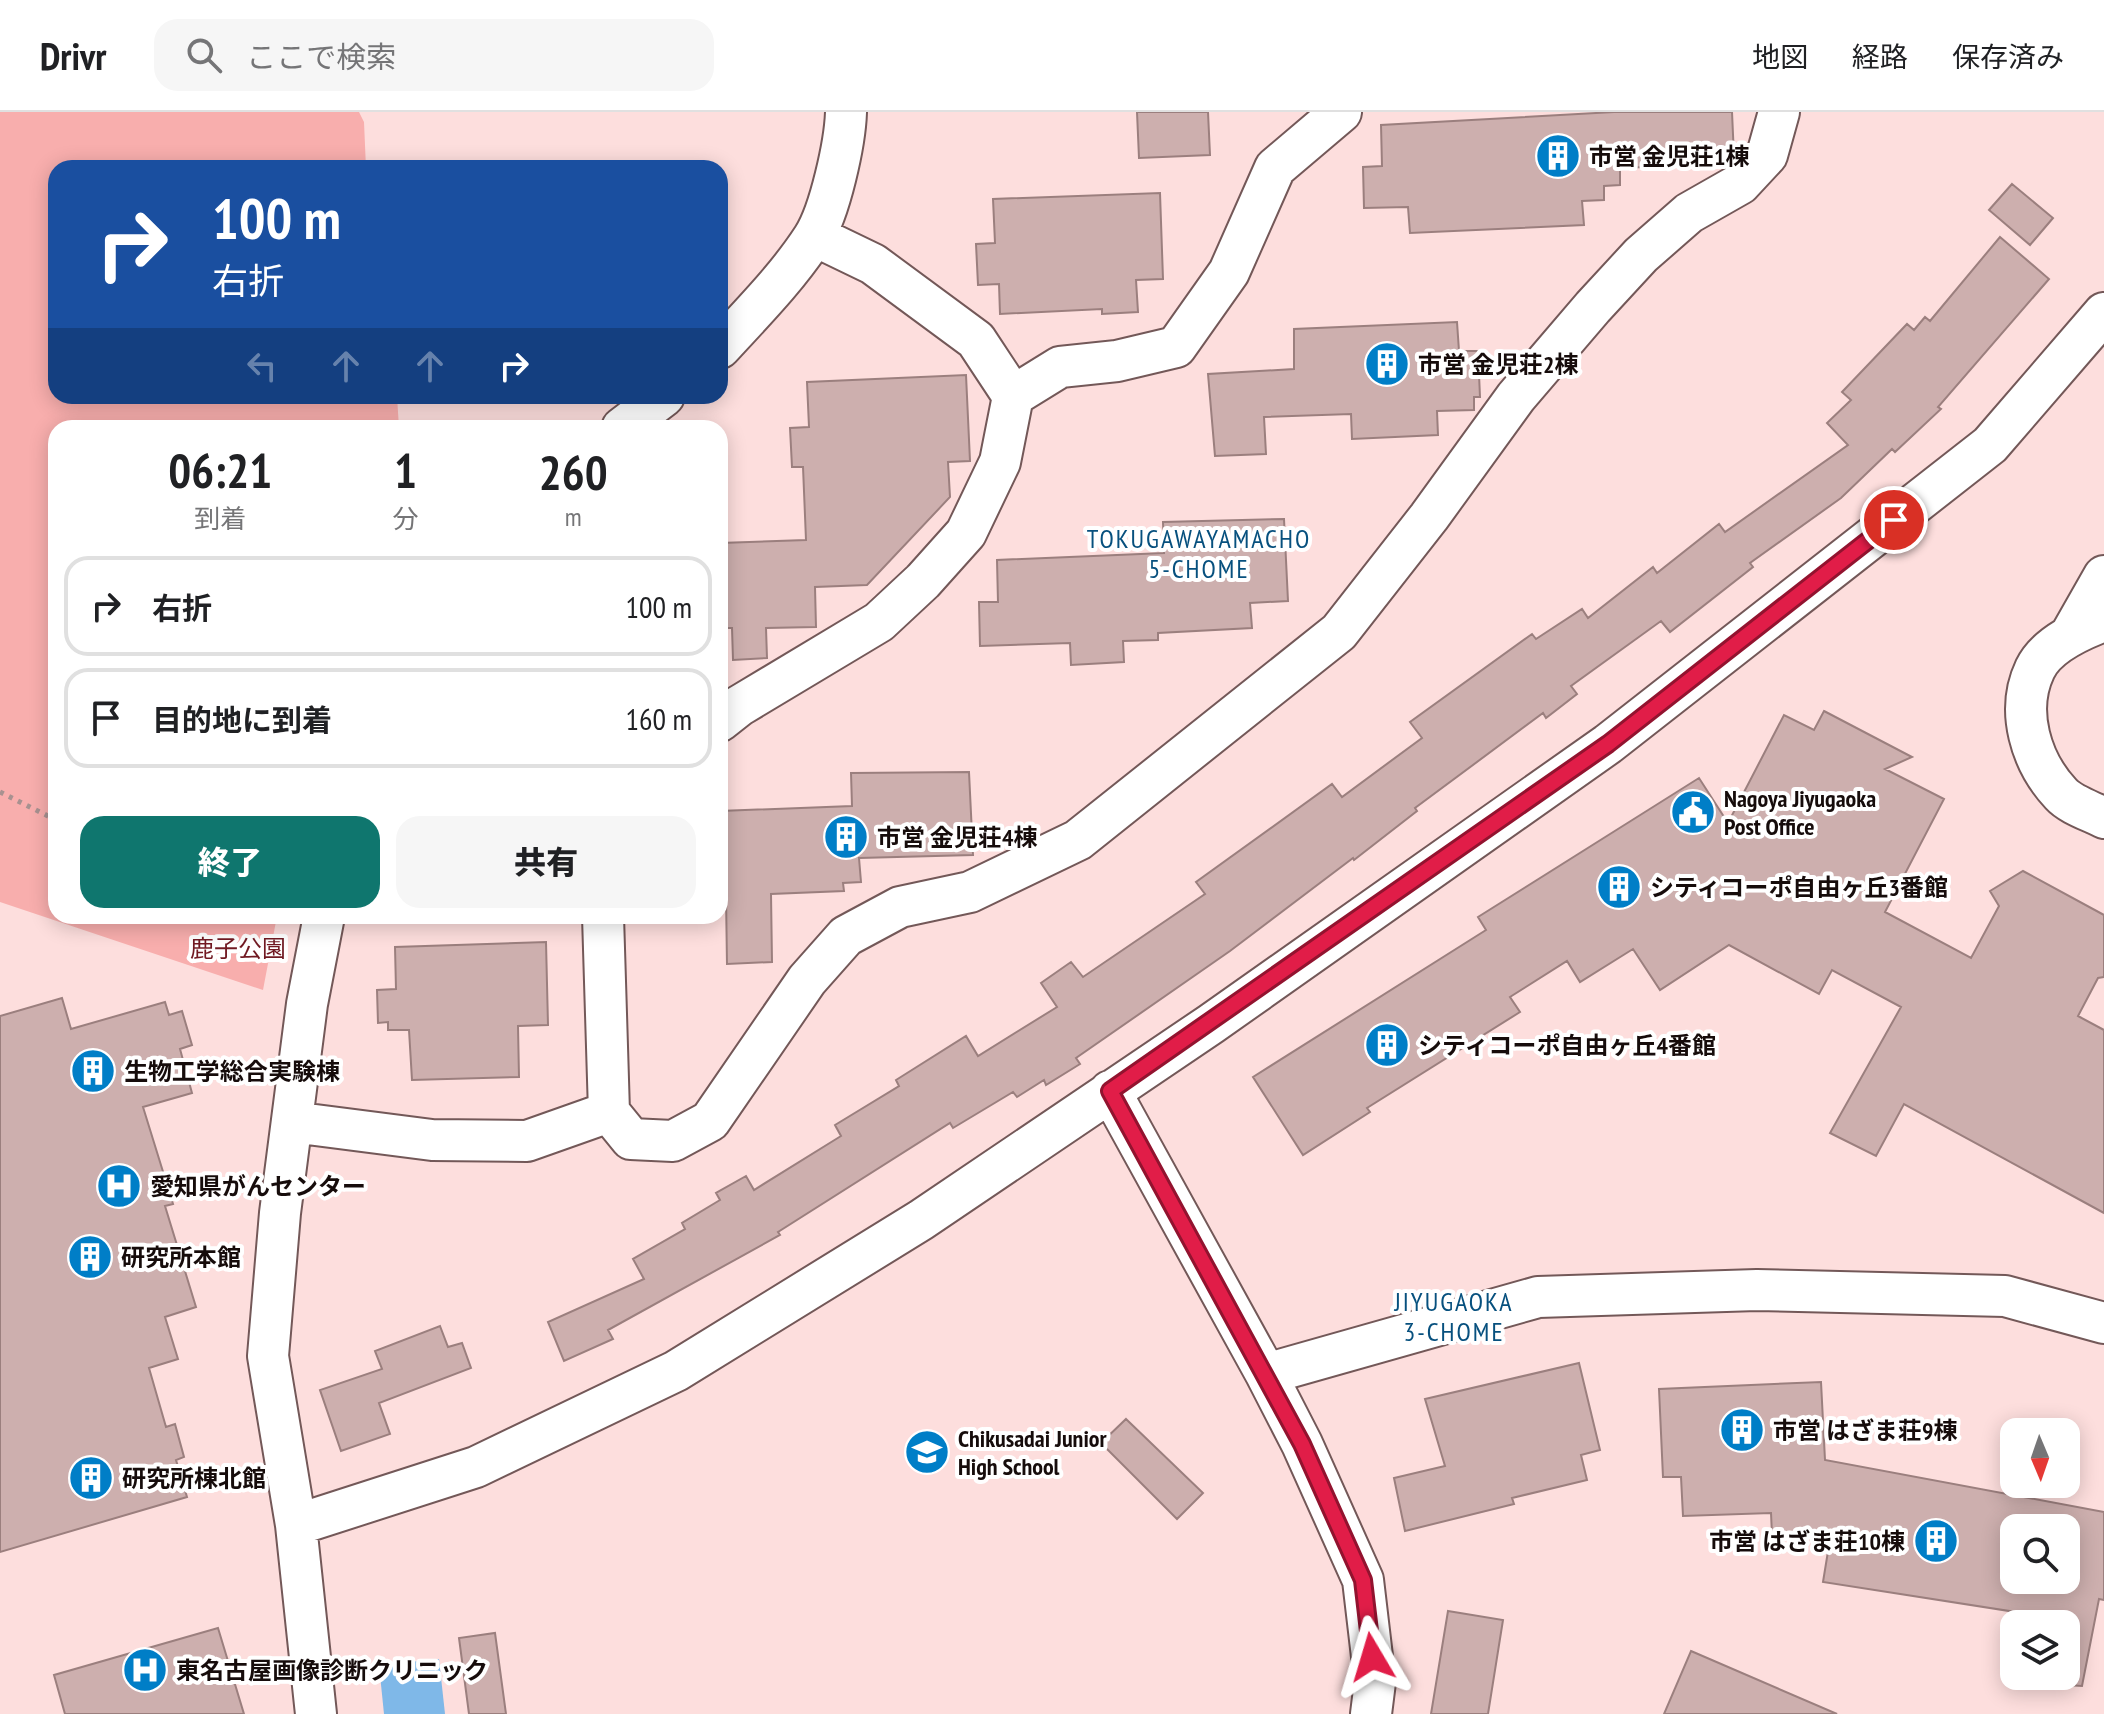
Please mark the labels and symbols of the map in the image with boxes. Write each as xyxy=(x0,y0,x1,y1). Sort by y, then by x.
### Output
building icon: 市営 金児荘1棟 xyxy=(1534,132,1582,180)
place label: 市営 金児荘1棟 xyxy=(1589,141,1749,172)
building icon: 市営 金児荘2棟 xyxy=(1363,340,1411,388)
place label: 市営 金児荘2棟 xyxy=(1418,349,1578,380)
pin xyxy=(1860,486,1928,554)
district label: TOKUGAWAYAMACHO 5-CHOME xyxy=(1087,522,1311,585)
place label: Nagoya Jiyugaoka Post Office xyxy=(1724,783,1876,842)
public building icon: Nagoya Jiyugaoka Post Office xyxy=(1669,788,1717,836)
building icon: 市営 金児荘4棟 xyxy=(822,813,870,861)
place label: 市営 金児荘4棟 xyxy=(877,822,1037,853)
building icon: シティコーポ自由ヶ丘3番館 xyxy=(1595,863,1643,911)
place label: シティコーポ自由ヶ丘3番館 xyxy=(1650,872,1948,903)
park label: 鹿子公園 xyxy=(190,933,286,964)
building icon: シティコーポ自由ヶ丘4番館 xyxy=(1363,1021,1411,1069)
place label: シティコーポ自由ヶ丘4番館 xyxy=(1418,1030,1716,1061)
building icon: 生物工学総合実験棟 xyxy=(69,1047,117,1095)
place label: 生物工学総合実験棟 xyxy=(124,1056,340,1087)
hospital icon: 愛知県がんセンター xyxy=(95,1162,143,1210)
place label: 愛知県がんセンター xyxy=(150,1171,366,1202)
building icon: 研究所本館 xyxy=(66,1233,114,1281)
place label: 研究所本館 xyxy=(121,1242,241,1273)
district label: JIYUGAOKA 3-CHOME xyxy=(1393,1285,1514,1348)
building icon: 市営 はざま荘9棟 xyxy=(1718,1406,1766,1454)
place label: 市営 はざま荘9棟 xyxy=(1773,1415,1957,1446)
north arrow xyxy=(2000,1418,2080,1498)
place label: Chikusadai Junior High School xyxy=(958,1423,1107,1482)
school or university icon: Chikusadai Junior High School xyxy=(903,1428,951,1476)
building icon: 研究所棟北館 xyxy=(67,1454,115,1502)
place label: 研究所棟北館 xyxy=(122,1463,266,1494)
building icon: 市営 はざま荘10棟 xyxy=(1912,1517,1960,1565)
place label: 市営 はざま荘10棟 xyxy=(1709,1526,1905,1557)
position arrow xyxy=(1330,1615,1414,1699)
hospital icon: 東名古屋画像診断クリニック xyxy=(121,1646,169,1694)
place label: 東名古屋画像診断クリニック xyxy=(176,1655,488,1686)

